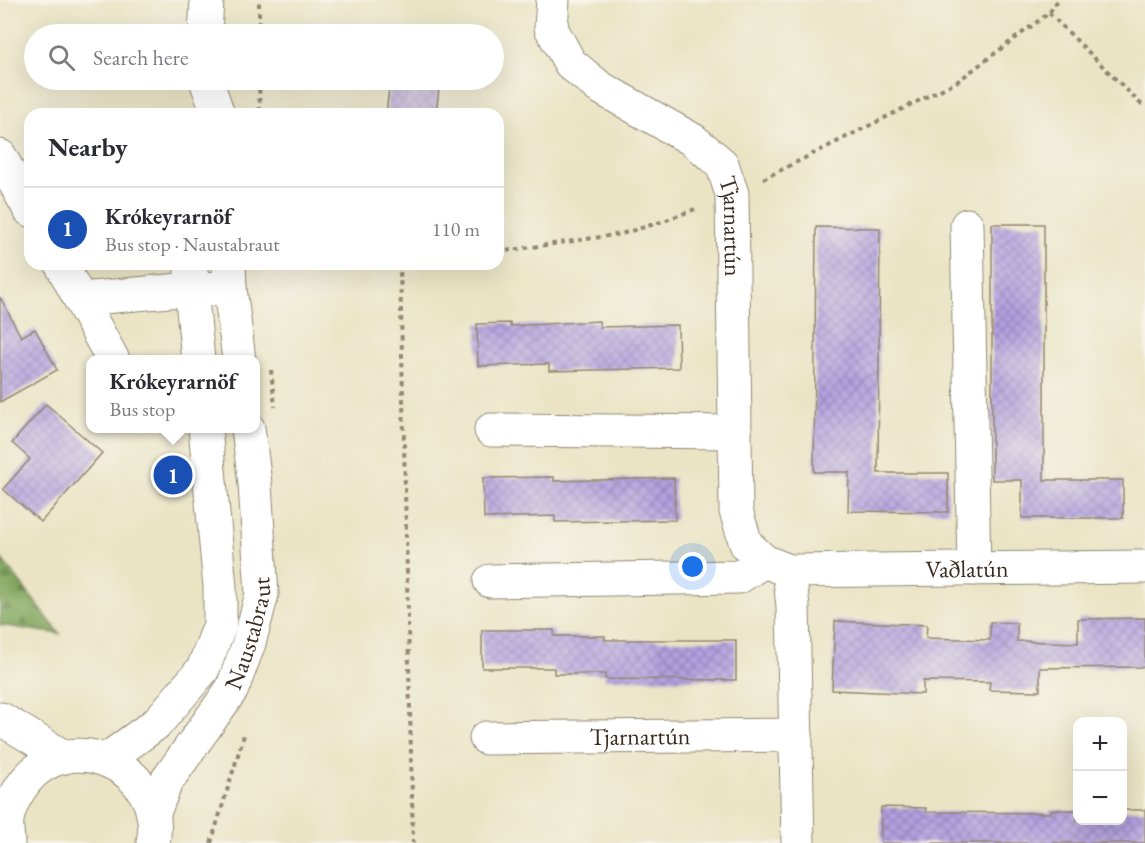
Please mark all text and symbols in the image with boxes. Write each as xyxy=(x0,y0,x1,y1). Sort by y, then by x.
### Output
search box xyxy=(24,24,504,90)
icon: search xyxy=(45,41,78,74)
text: Search here xyxy=(93,43,188,72)
text: Nearby xyxy=(48,130,128,164)
street label: Tjarnartún xyxy=(712,172,749,277)
text: Krókeyrarnöf xyxy=(105,202,232,231)
text: 1 xyxy=(62,216,73,242)
text: 110 m xyxy=(432,216,480,242)
text: Bus stop · Naustabraut xyxy=(105,231,280,257)
popup xyxy=(86,355,260,433)
text: Krókeyrarnöf xyxy=(110,367,236,396)
text: Bus stop xyxy=(110,396,175,422)
pin: 1 xyxy=(154,452,192,498)
your location xyxy=(678,552,707,581)
street label: Vaðlatún xyxy=(925,553,1009,584)
street label: Naustabraut xyxy=(217,576,277,694)
map controls xyxy=(1073,717,1127,825)
button: + xyxy=(1073,717,1127,771)
street label: Tjarnartún xyxy=(589,720,691,752)
button: − xyxy=(1073,771,1127,825)

